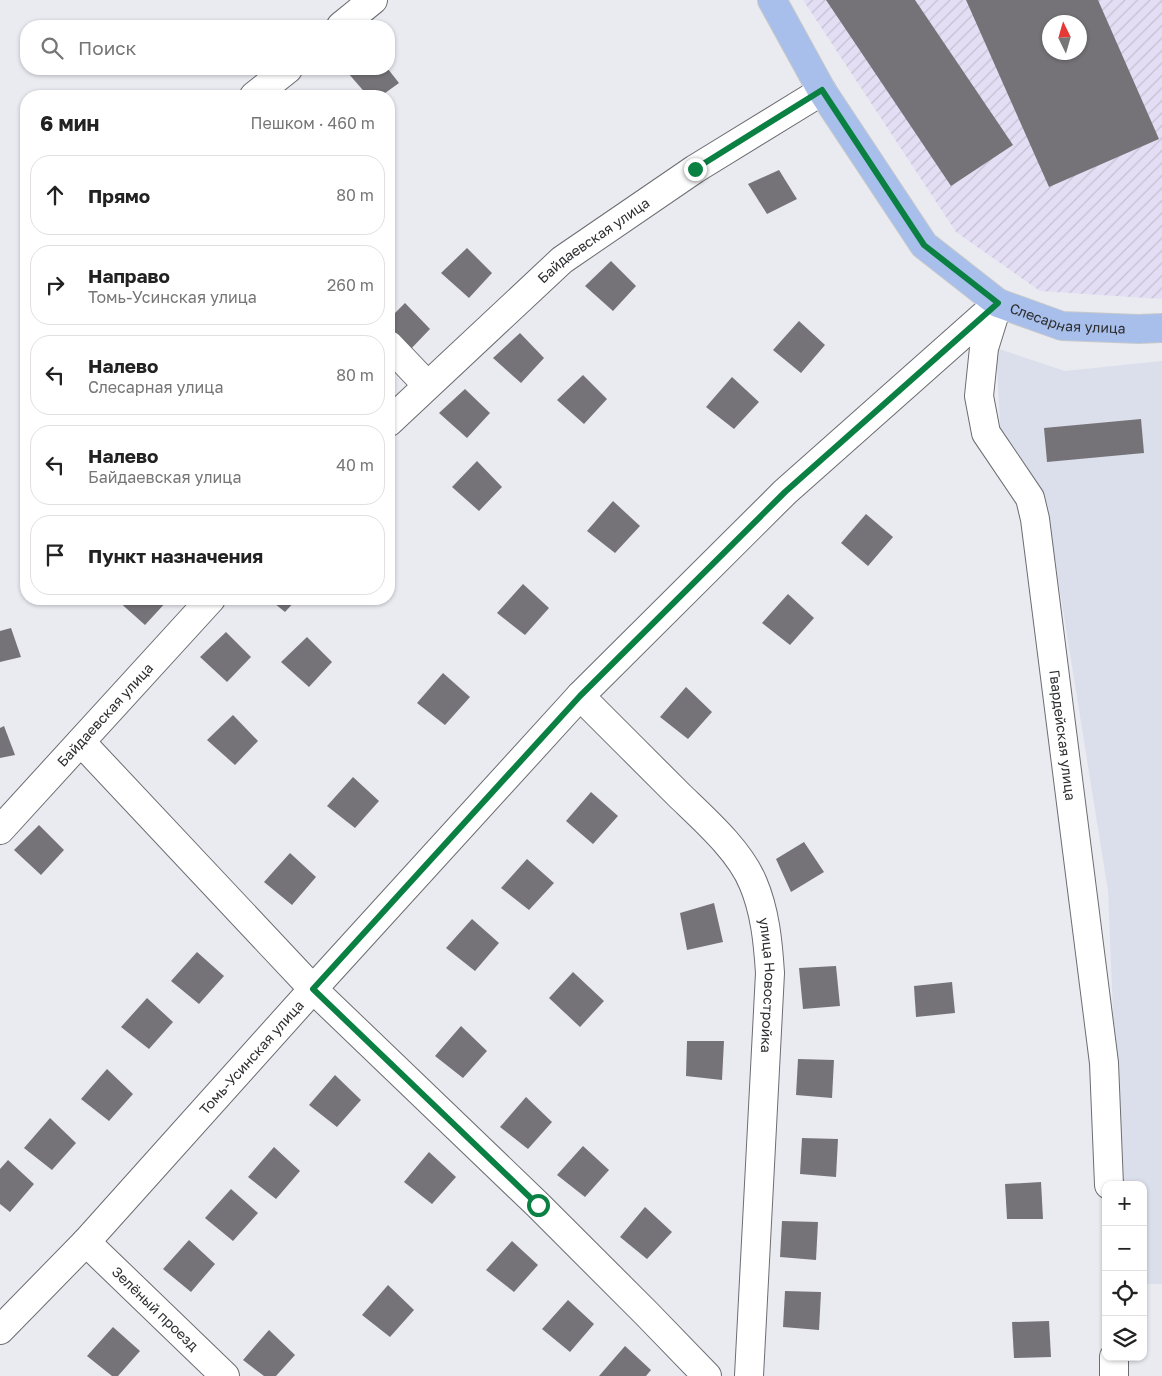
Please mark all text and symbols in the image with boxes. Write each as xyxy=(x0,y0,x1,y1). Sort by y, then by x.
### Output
north arrow xyxy=(1042,15,1087,60)
search box xyxy=(20,20,395,75)
icon: search xyxy=(38,34,66,62)
text: Поиск xyxy=(78,36,137,59)
text: 6 мин xyxy=(40,110,99,136)
text: Пешком · 460 m xyxy=(250,113,375,133)
route end xyxy=(684,158,707,181)
icon: ahead xyxy=(41,181,69,209)
text: Прямо xyxy=(88,184,150,207)
text: 80 m xyxy=(336,185,374,205)
street label: Байдаевская улица xyxy=(534,194,653,286)
text: Направо xyxy=(88,264,170,287)
icon: right xyxy=(41,271,69,299)
text: 260 m xyxy=(327,275,374,295)
text: Томь-Усинская улица xyxy=(88,287,257,307)
street label: Слесарная улица xyxy=(1008,299,1126,336)
text: Налево xyxy=(88,354,158,377)
icon: left xyxy=(41,361,69,389)
text: 80 m xyxy=(336,365,374,385)
text: Слесарная улица xyxy=(88,377,223,397)
text: Налево xyxy=(88,444,158,467)
icon: left xyxy=(41,451,69,479)
text: 40 m xyxy=(336,455,374,475)
text: Байдаевская улица xyxy=(88,467,241,487)
icon: arrive xyxy=(41,541,69,569)
text: Пункт назначения xyxy=(88,544,263,567)
street label: Байдаевская улица xyxy=(53,659,156,770)
street label: Гвардейская улица xyxy=(1046,669,1080,802)
street label: улица Новостройка xyxy=(756,916,779,1053)
street label: Томь-Усинская улица xyxy=(195,996,307,1118)
map controls xyxy=(1102,1181,1147,1361)
button: + xyxy=(1102,1181,1147,1226)
route start xyxy=(527,1194,550,1217)
button: − xyxy=(1102,1226,1147,1271)
street label: Зелёный проезд xyxy=(109,1263,203,1354)
button: locate xyxy=(1102,1271,1147,1316)
button: layers xyxy=(1102,1316,1147,1361)

